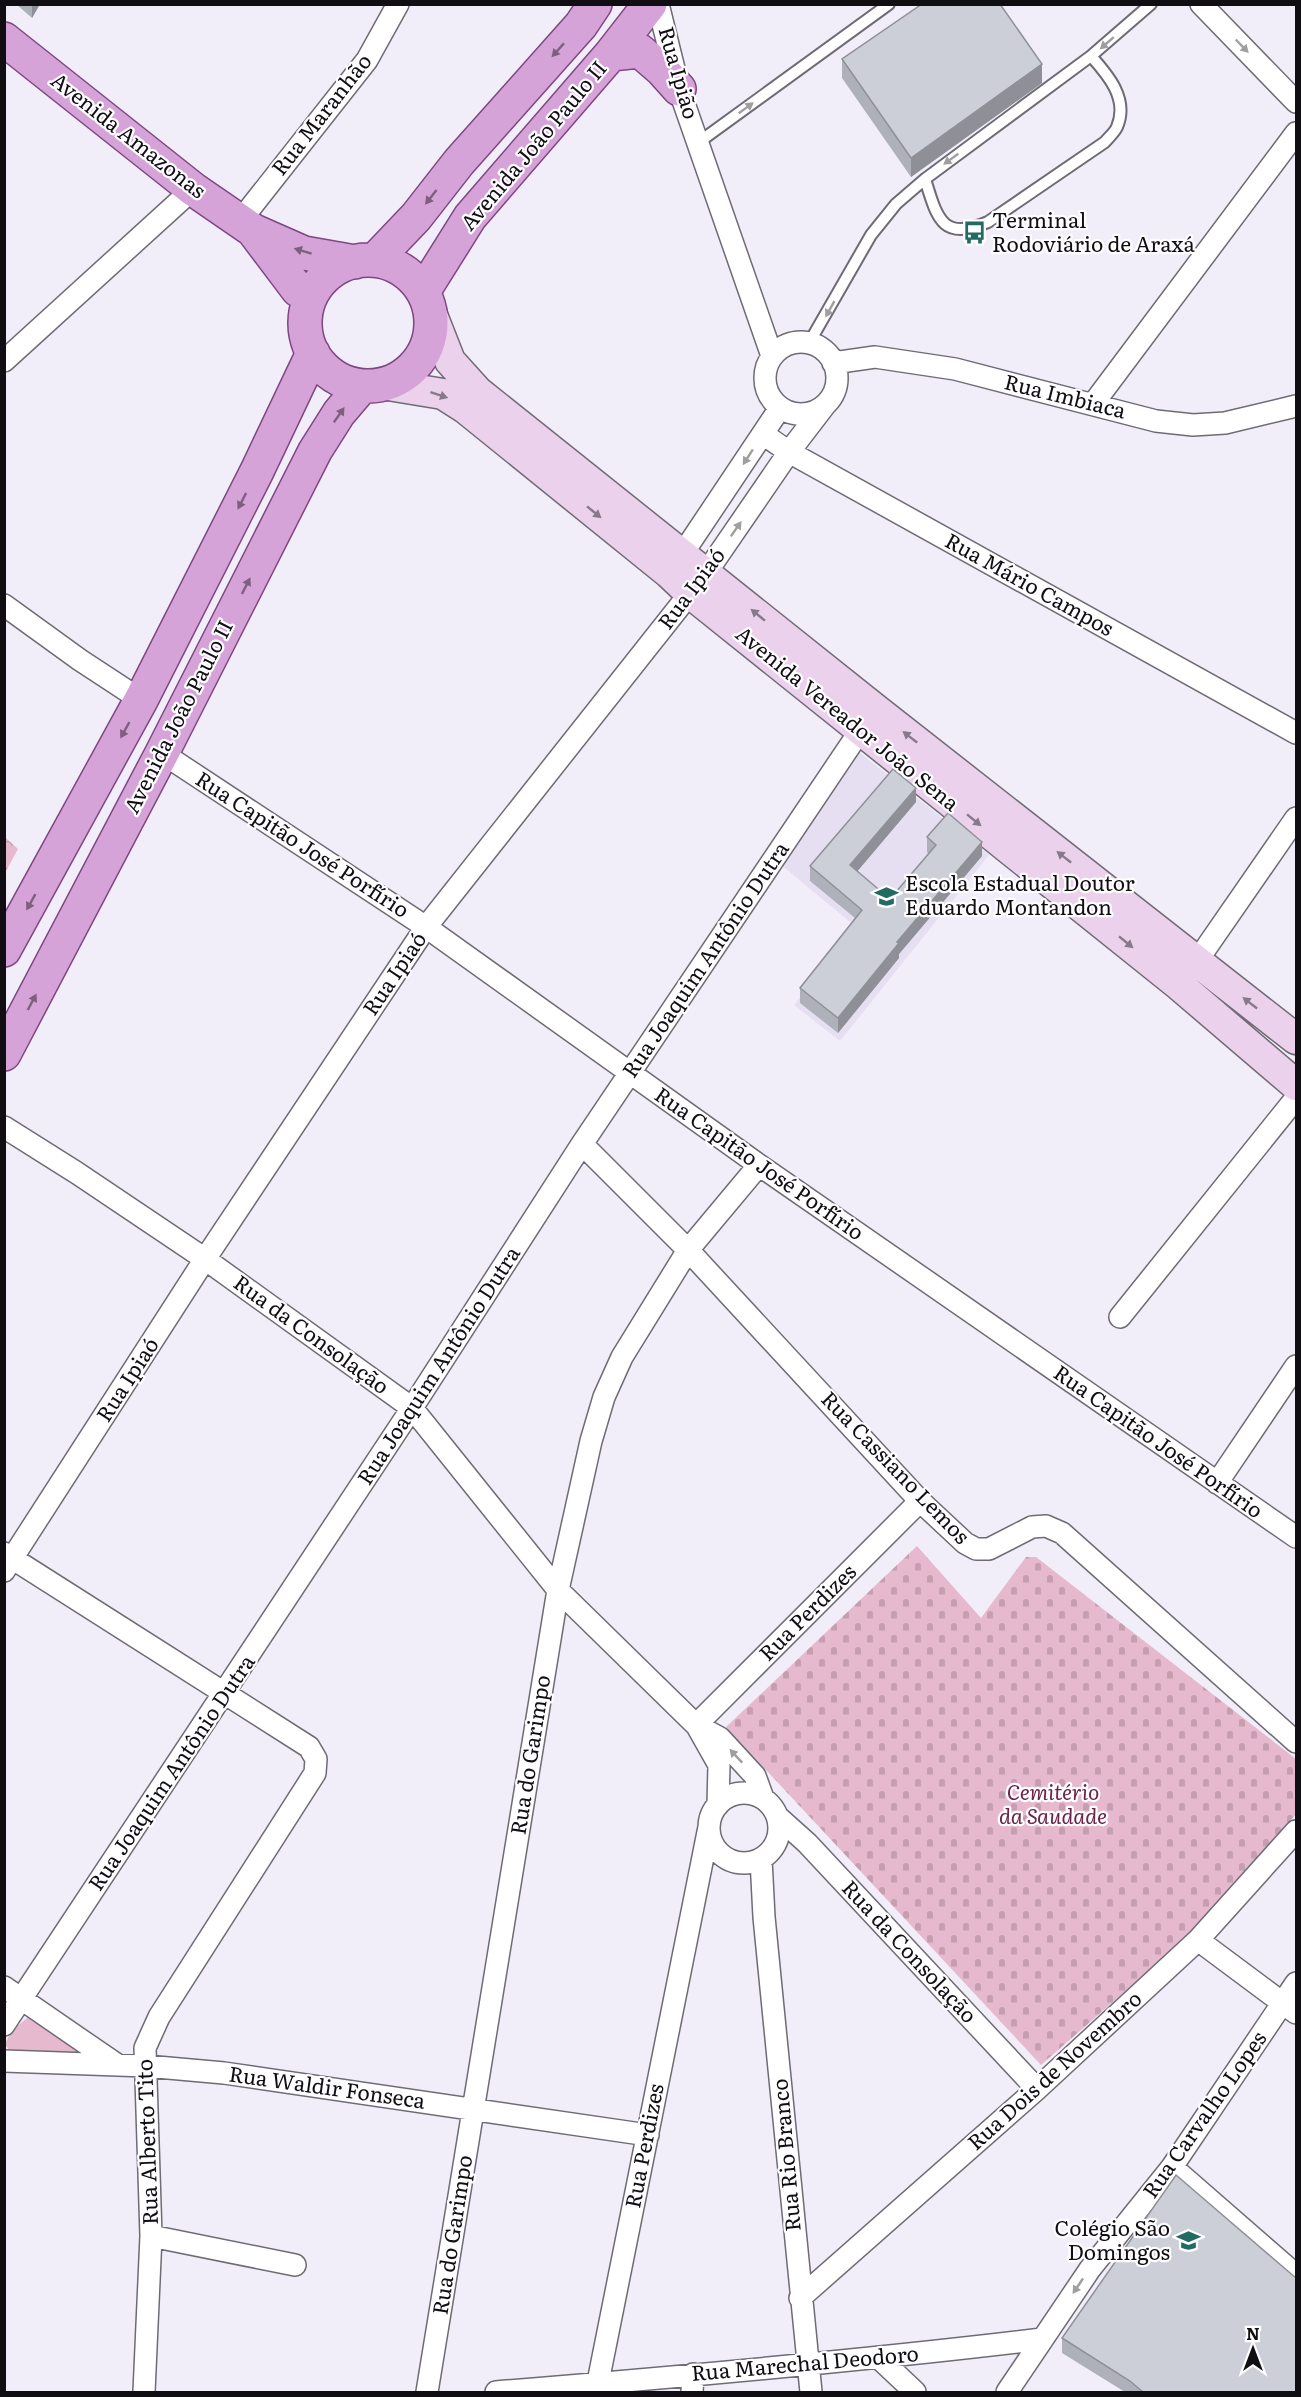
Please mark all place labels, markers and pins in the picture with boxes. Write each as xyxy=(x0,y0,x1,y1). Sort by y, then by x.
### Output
place label: Terminal Rodoviário de Araxá xyxy=(992,203,1195,258)
bus stop icon: Terminal Rodoviário de Araxá xyxy=(961,220,987,246)
place label: Escola Estadual Doutor Eduardo Montandon xyxy=(905,866,1135,921)
school or university icon: Escola Estadual Doutor Eduardo Montandon xyxy=(874,883,900,909)
place label: Colégio São Domingos xyxy=(1055,2211,1170,2266)
school or university icon: Colégio São Domingos xyxy=(1175,2228,1201,2254)

